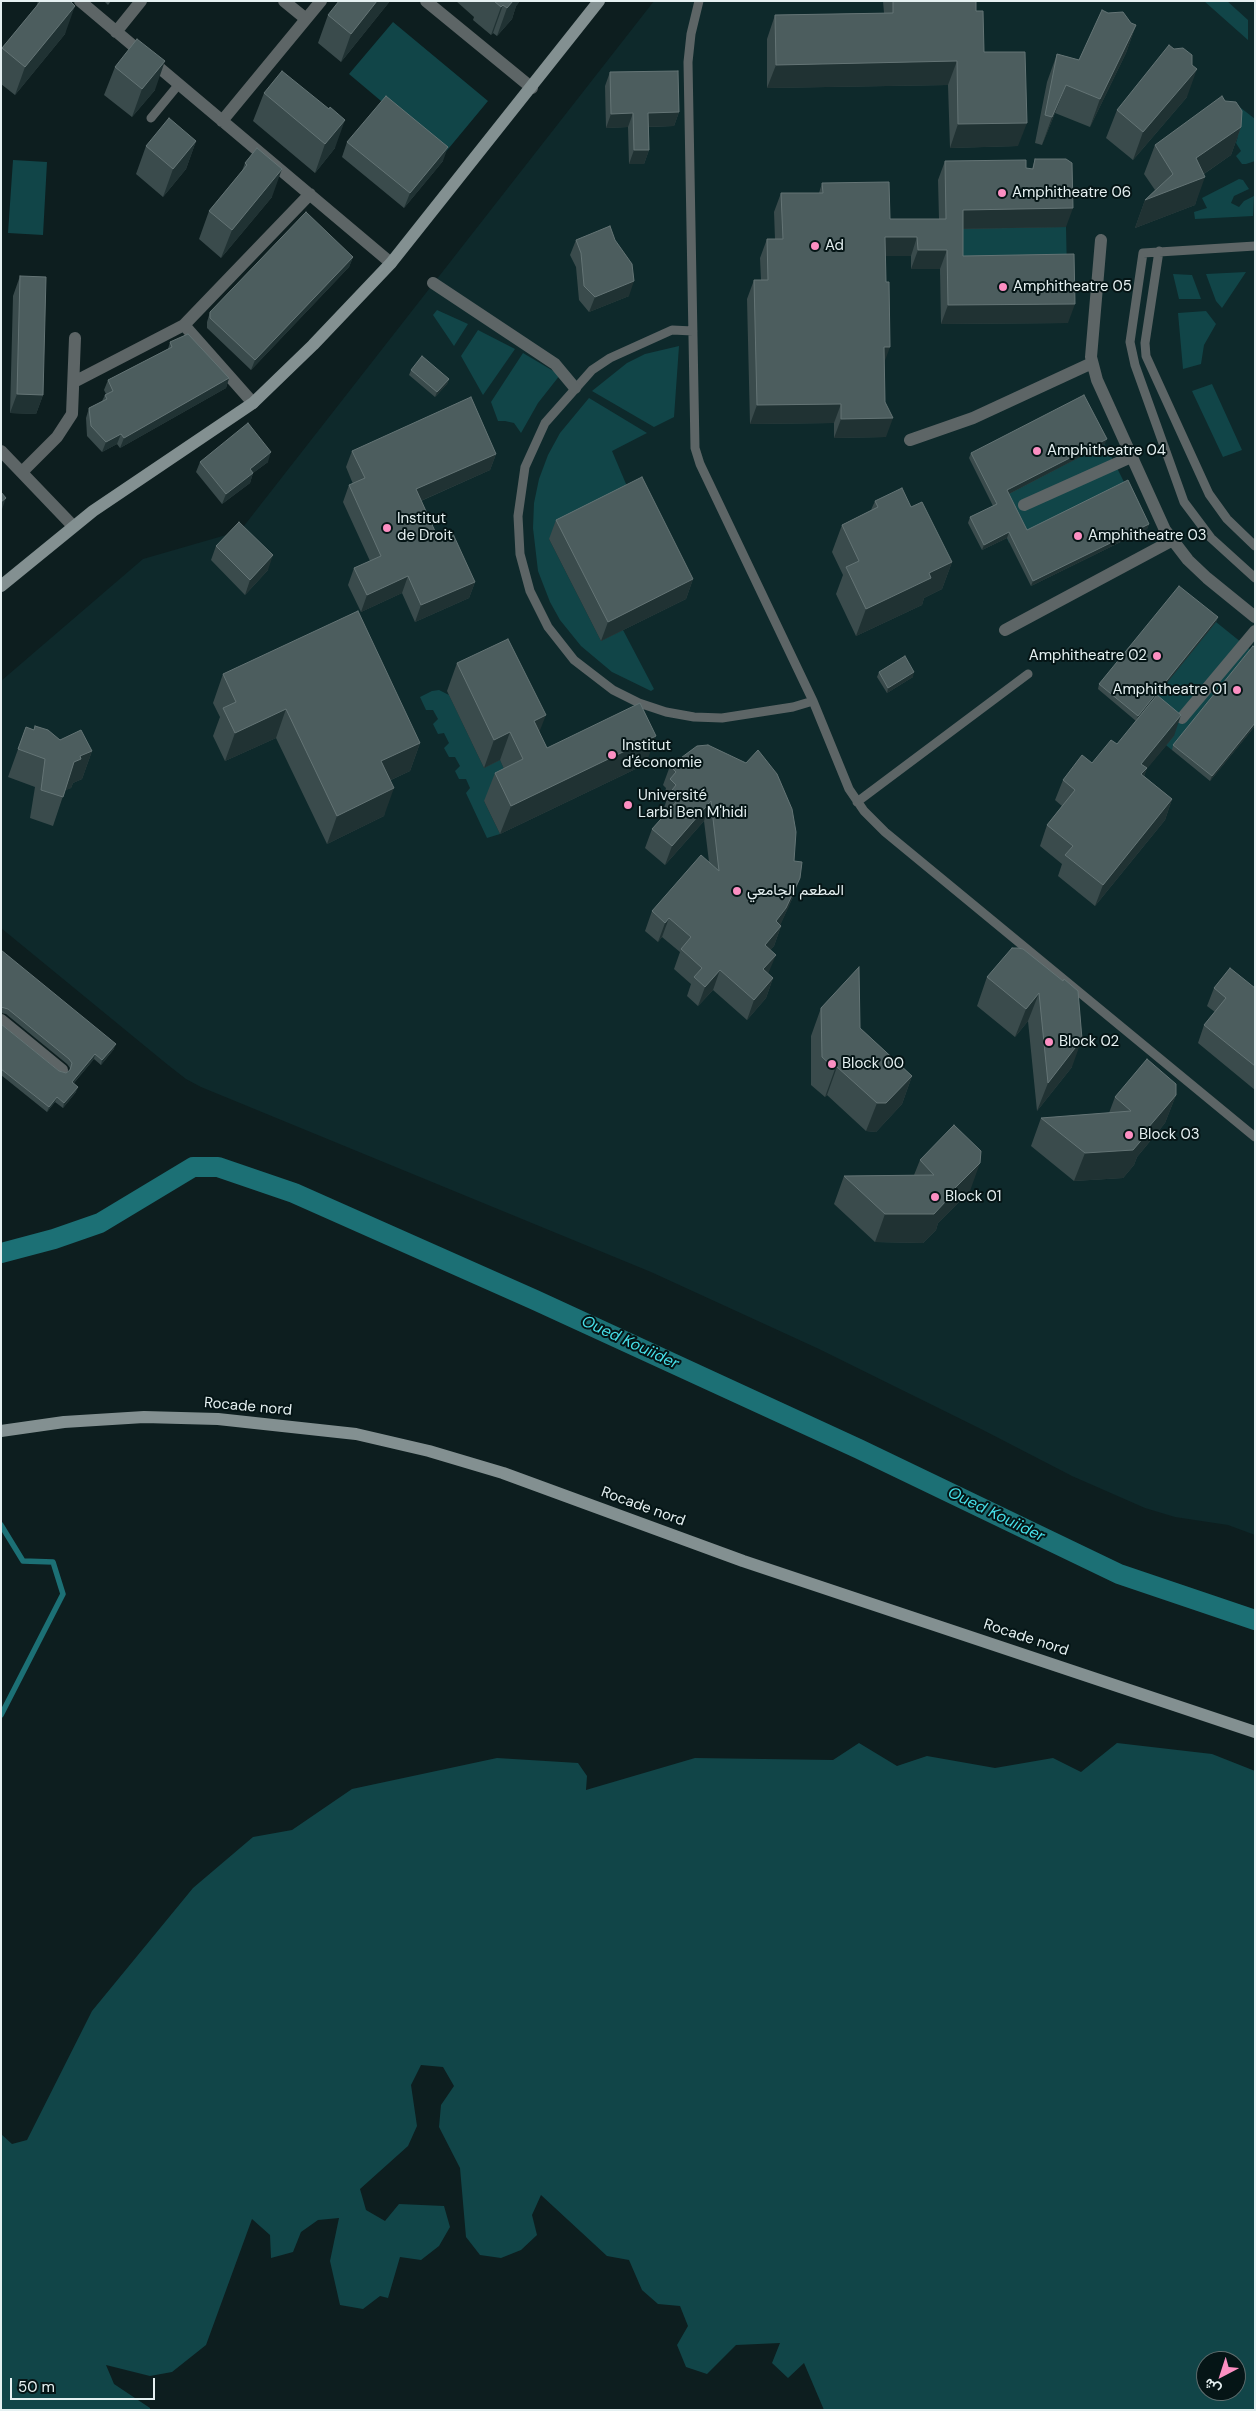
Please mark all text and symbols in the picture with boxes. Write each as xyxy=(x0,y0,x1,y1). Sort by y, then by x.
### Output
place label: Amphitheatre 06 xyxy=(1012,184,1131,202)
marker: Amphitheatre 06 xyxy=(996,187,1008,199)
place label: Ad xyxy=(825,237,844,255)
marker: Ad xyxy=(809,240,821,252)
place label: Amphitheatre 05 xyxy=(1013,278,1132,296)
marker: Amphitheatre 05 xyxy=(997,281,1009,293)
place label: Amphitheatre 04 xyxy=(1047,442,1166,460)
marker: Amphitheatre 04 xyxy=(1031,445,1043,457)
place label: Institut de Droit xyxy=(397,510,453,545)
marker: Institut de Droit xyxy=(381,522,393,534)
place label: Amphitheatre 03 xyxy=(1088,527,1207,545)
marker: Amphitheatre 03 xyxy=(1072,530,1084,542)
place label: Amphitheatre 02 xyxy=(1029,647,1147,665)
marker: Amphitheatre 02 xyxy=(1151,650,1163,662)
place label: Amphitheatre 01 xyxy=(1112,681,1227,699)
marker: Amphitheatre 01 xyxy=(1231,684,1243,696)
place label: Institut d'économie xyxy=(622,737,702,772)
marker: Institut d'économie xyxy=(606,749,618,761)
place label: Université Larbi Ben M'hidi xyxy=(638,787,747,822)
marker: Université Larbi Ben M'hidi xyxy=(622,799,634,811)
place label: المطعم الجامعي xyxy=(747,882,844,900)
marker: المطعم الجامعي xyxy=(731,885,743,897)
place label: Block 02 xyxy=(1059,1033,1119,1051)
marker: Block 02 xyxy=(1043,1036,1055,1048)
place label: Block 00 xyxy=(842,1055,904,1073)
marker: Block 00 xyxy=(826,1058,838,1070)
place label: Block 03 xyxy=(1139,1126,1200,1144)
marker: Block 03 xyxy=(1123,1129,1135,1141)
place label: Block 01 xyxy=(945,1188,1001,1206)
marker: Block 01 xyxy=(929,1191,941,1203)
water label: Oued Kouiider xyxy=(578,1312,682,1374)
street label: Rocade nord xyxy=(203,1394,293,1420)
street label: Rocade nord xyxy=(598,1483,688,1531)
water label: Oued Kouiider xyxy=(944,1483,1048,1547)
street label: Rocade nord xyxy=(981,1616,1071,1660)
north arrow xyxy=(1196,2351,1246,2401)
scale bar xyxy=(12,2368,158,2400)
text: ش xyxy=(1200,2374,1224,2399)
text: 50 m xyxy=(18,2377,55,2397)

